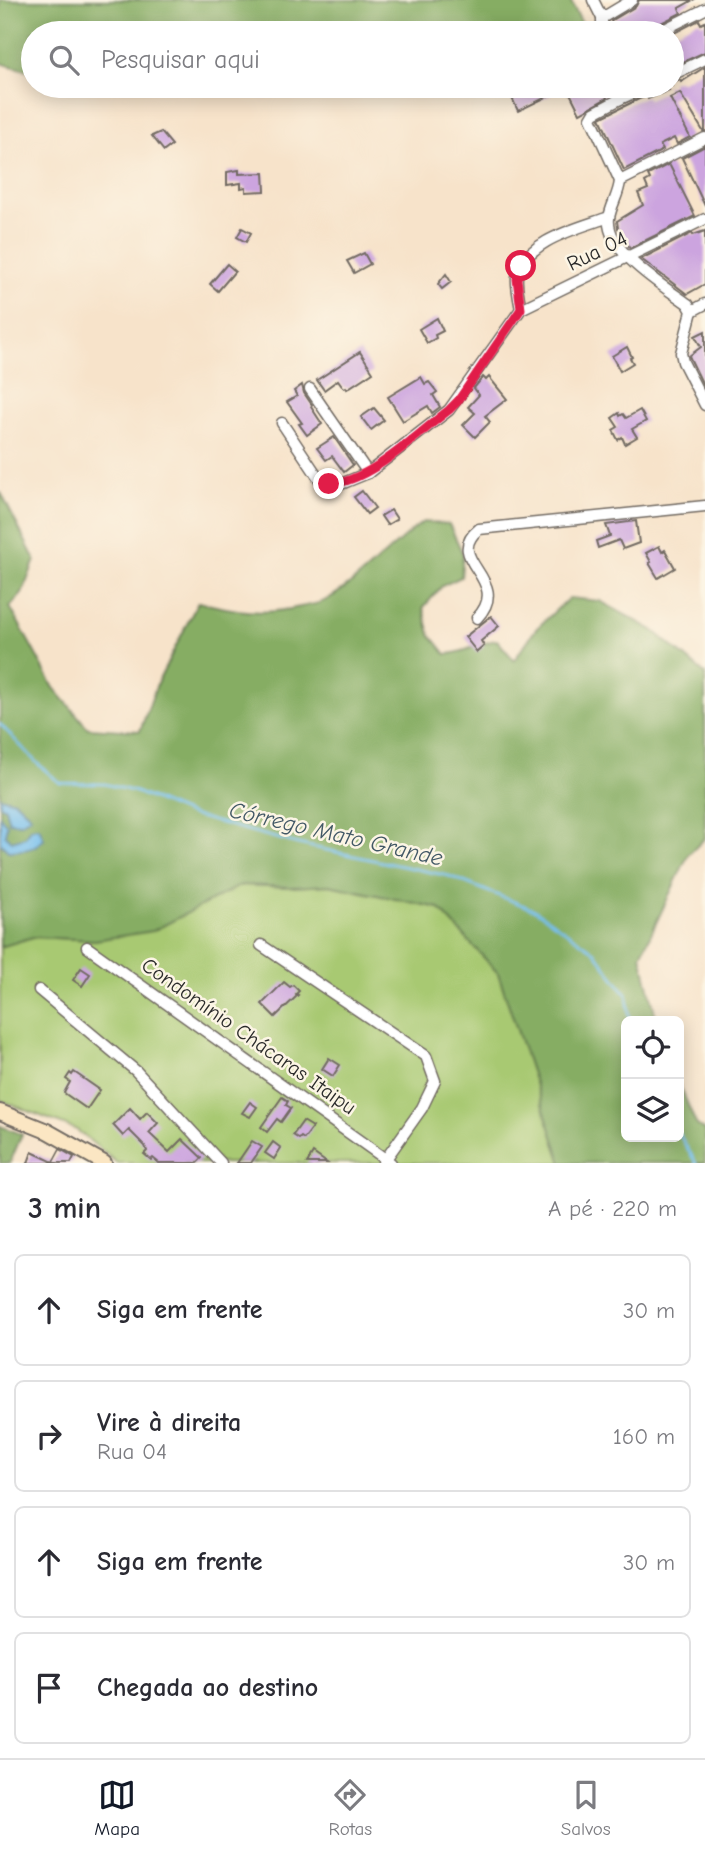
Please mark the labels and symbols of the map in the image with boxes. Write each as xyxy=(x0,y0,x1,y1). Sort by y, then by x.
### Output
street label: Rua 04 xyxy=(563,226,631,276)
route start xyxy=(505,250,536,281)
route end xyxy=(313,468,344,499)
water label: Córrego Mato Grande xyxy=(227,796,446,872)
street label: Condomínio Chácaras Itaipu xyxy=(137,953,361,1119)

